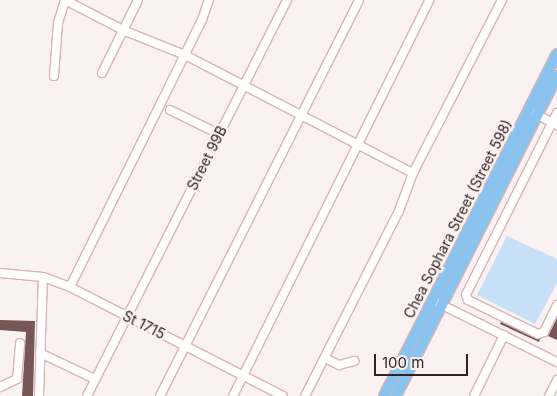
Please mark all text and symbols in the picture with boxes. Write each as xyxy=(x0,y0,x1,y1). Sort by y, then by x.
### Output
street label: Chea Sophara Street (Street 598) xyxy=(400,117,516,321)
street label: Street 99B xyxy=(184,123,230,193)
street label: St 1715 xyxy=(120,307,168,343)
scale bar xyxy=(377,344,471,376)
text: 100 m xyxy=(382,353,424,372)

